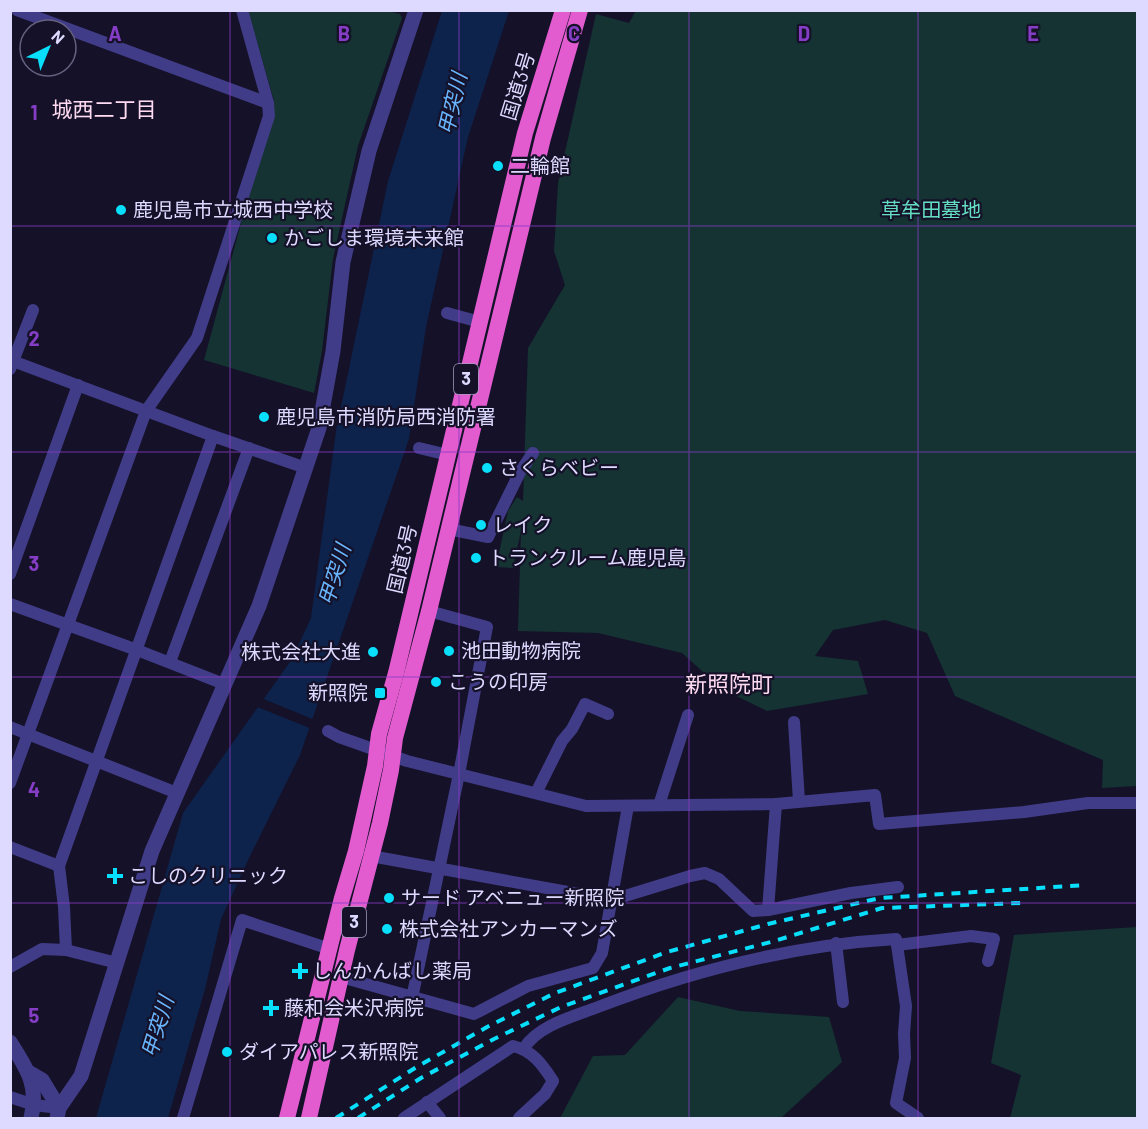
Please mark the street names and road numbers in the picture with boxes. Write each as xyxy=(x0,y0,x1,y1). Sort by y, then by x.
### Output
street label: 国道3号 xyxy=(495,49,539,123)
road number: 3 xyxy=(454,364,478,394)
street label: 国道3号 xyxy=(381,522,421,596)
road number: 3 xyxy=(342,907,366,937)

